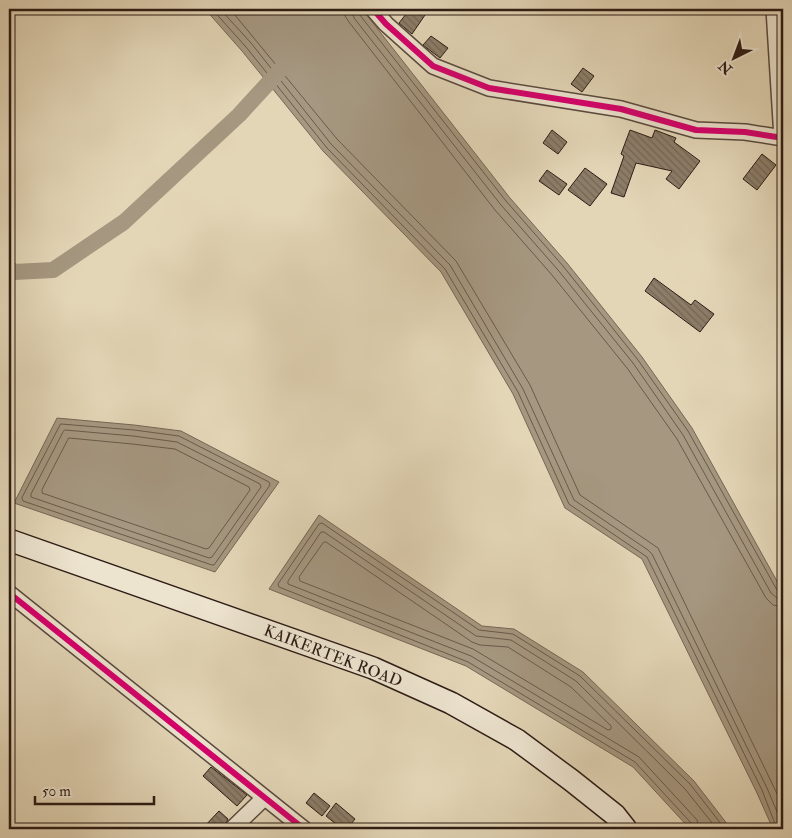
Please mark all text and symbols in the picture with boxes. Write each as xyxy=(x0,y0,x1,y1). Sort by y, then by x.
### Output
north arrow xyxy=(710,32,760,82)
text: N xyxy=(715,56,737,78)
street label: KAIKERTEK ROAD xyxy=(261,620,405,692)
scale bar xyxy=(35,773,154,805)
text: 50 m xyxy=(42,782,71,801)

